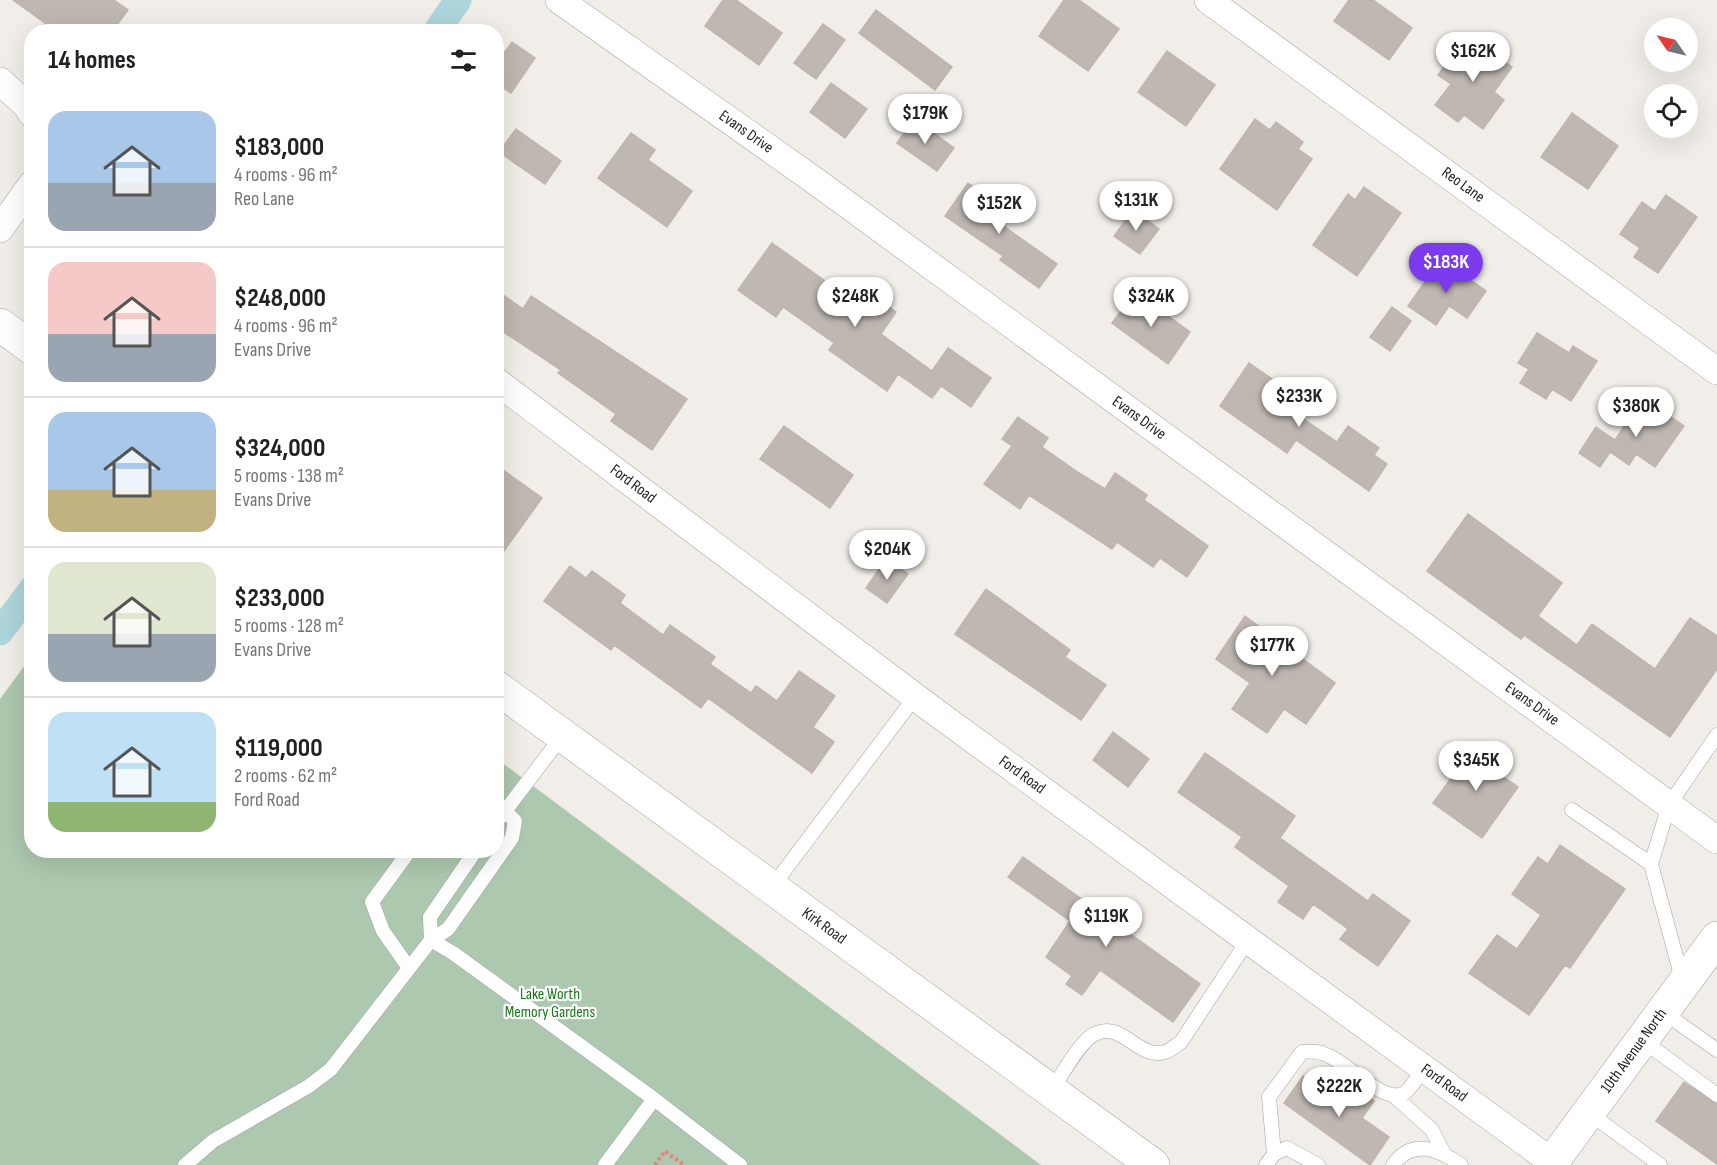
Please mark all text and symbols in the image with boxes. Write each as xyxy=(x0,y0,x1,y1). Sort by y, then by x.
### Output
north arrow xyxy=(1644,18,1698,72)
map controls xyxy=(1644,18,1698,138)
pin: $162K xyxy=(1431,32,1515,83)
text: $162K xyxy=(1450,39,1496,63)
icon: filters xyxy=(447,44,480,77)
text: 14 homes xyxy=(48,45,136,76)
button: locate xyxy=(1644,84,1698,138)
pin: $179K xyxy=(883,94,967,145)
text: $179K xyxy=(902,101,948,125)
street label: Evans Drive xyxy=(715,106,777,158)
text: $183,000 xyxy=(234,132,324,163)
icon: home xyxy=(96,135,168,207)
text: 4 rooms · 96 m² xyxy=(234,163,338,187)
street label: Reo Lane xyxy=(1438,163,1488,207)
pin: $131K xyxy=(1094,181,1178,232)
pin: $152K xyxy=(957,184,1041,235)
text: Reo Lane xyxy=(234,187,294,211)
text: $131K xyxy=(1114,188,1158,212)
text: $152K xyxy=(976,191,1022,215)
pin: $183K xyxy=(1404,243,1488,294)
text: $183K xyxy=(1423,250,1469,274)
pin: $248K xyxy=(813,277,897,328)
pin: $324K xyxy=(1109,277,1193,328)
text: $248,000 xyxy=(234,283,326,314)
text: $248K xyxy=(831,284,879,308)
text: $324K xyxy=(1127,284,1175,308)
icon: home xyxy=(96,286,168,358)
text: 4 rooms · 96 m² xyxy=(234,314,338,338)
text: Evans Drive xyxy=(234,338,311,362)
pin: $233K xyxy=(1257,377,1341,428)
text: $233K xyxy=(1276,384,1322,408)
pin: $380K xyxy=(1594,387,1678,438)
street label: Evans Drive xyxy=(1108,392,1170,444)
text: $380K xyxy=(1612,394,1660,418)
text: $324,000 xyxy=(234,433,325,464)
icon: home xyxy=(96,436,168,508)
street label: Ford Road xyxy=(606,461,660,507)
text: 5 rooms · 138 m² xyxy=(234,464,344,488)
text: Evans Drive xyxy=(234,488,311,512)
pin: $204K xyxy=(845,530,929,581)
text: $204K xyxy=(863,537,911,561)
text: $233,000 xyxy=(234,583,325,614)
icon: home xyxy=(96,586,168,658)
text: 5 rooms · 128 m² xyxy=(234,614,344,638)
pin: $177K xyxy=(1230,626,1314,677)
text: $177K xyxy=(1249,633,1295,657)
text: Evans Drive xyxy=(234,638,311,662)
street label: Evans Drive xyxy=(1501,678,1563,730)
text: $119,000 xyxy=(234,733,323,764)
icon: home xyxy=(96,736,168,808)
pin: $345K xyxy=(1434,741,1518,792)
text: $345K xyxy=(1452,748,1500,772)
street label: Ford Road xyxy=(995,752,1049,798)
text: 2 rooms · 62 m² xyxy=(234,764,337,788)
text: Ford Road xyxy=(234,788,300,812)
pin: $119K xyxy=(1064,897,1148,948)
street label: Kirk Road xyxy=(798,904,850,948)
text: $119K xyxy=(1083,904,1129,928)
park label: Lake Worth Memory Gardens xyxy=(505,985,595,1022)
street label: 10th Avenue North xyxy=(1597,1005,1671,1097)
street label: Ford Road xyxy=(1417,1060,1471,1106)
pin: $222K xyxy=(1297,1067,1381,1118)
text: $222K xyxy=(1316,1074,1362,1098)

